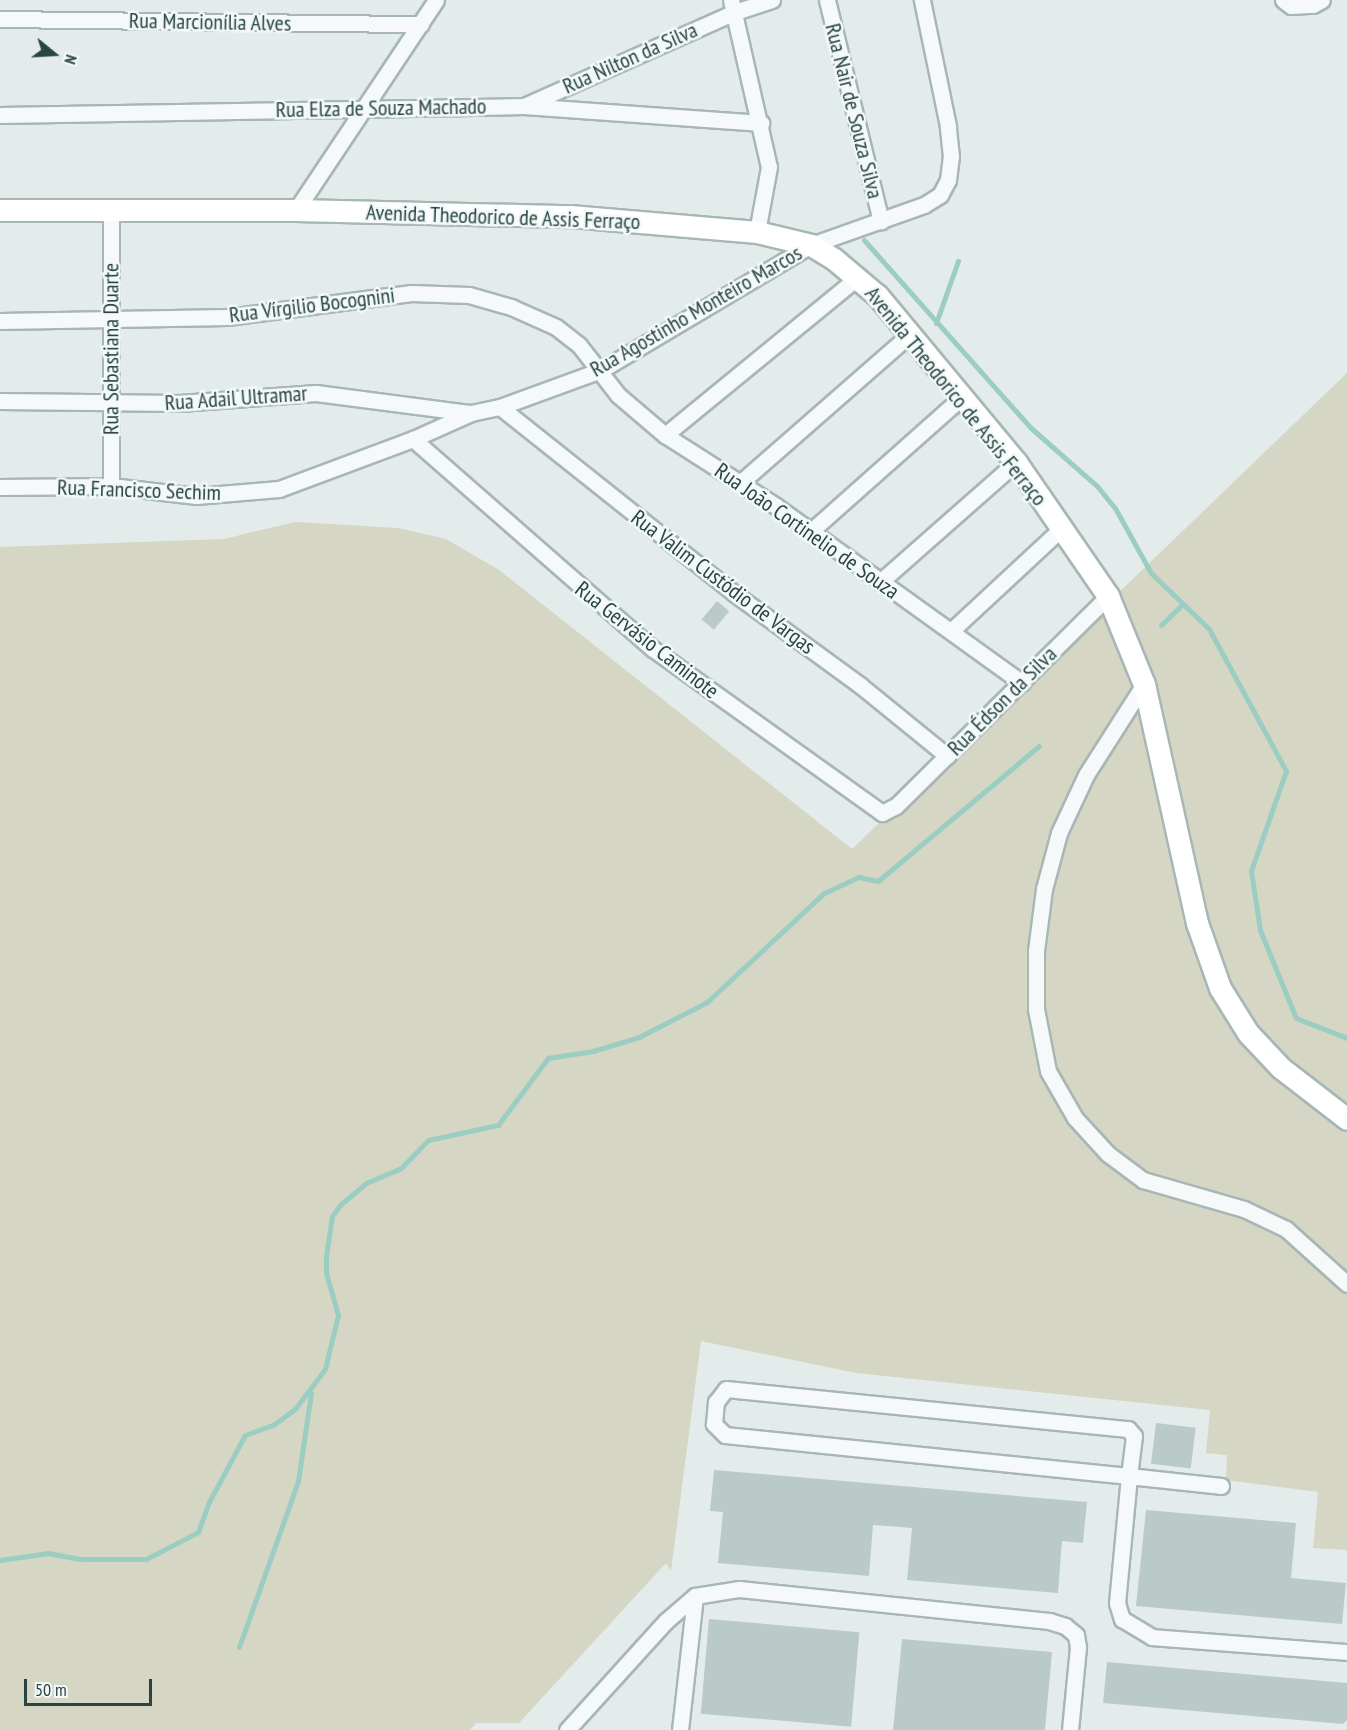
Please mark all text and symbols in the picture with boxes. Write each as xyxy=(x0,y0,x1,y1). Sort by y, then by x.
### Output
street label: Rua Marcionília Alves xyxy=(128,7,292,37)
street label: Rua Nilton da Silva xyxy=(559,17,701,99)
street label: Rua Nair de Souza Silva xyxy=(819,21,889,201)
north arrow xyxy=(24,24,84,84)
text: N xyxy=(60,52,82,67)
street label: Rua Elza de Souza Machado xyxy=(275,93,487,123)
street label: Avenida Theodorico de Assis Ferraço xyxy=(365,199,641,235)
street label: Rua Agostinho Monteiro Marcos xyxy=(585,239,807,383)
street label: Rua Sebastiana Duarte xyxy=(98,263,124,435)
street label: Avenida Theodorico de Assis Ferraço xyxy=(859,281,1053,511)
street label: Rua Vírgilio Bocognini xyxy=(227,282,397,328)
street label: Rua Adail Ultramar xyxy=(164,380,308,416)
street label: Rua João Cortinelio de Souza xyxy=(710,457,904,605)
street label: Rua Francisco Sechim xyxy=(57,474,221,506)
street label: Rua Valim Custódio de Vargas xyxy=(625,504,821,660)
street label: Rua Gervásio Caminote xyxy=(570,576,724,704)
street label: Rua Édson da Silva xyxy=(942,641,1062,761)
scale bar xyxy=(27,1667,154,1705)
text: 50 m xyxy=(35,1678,67,1701)

